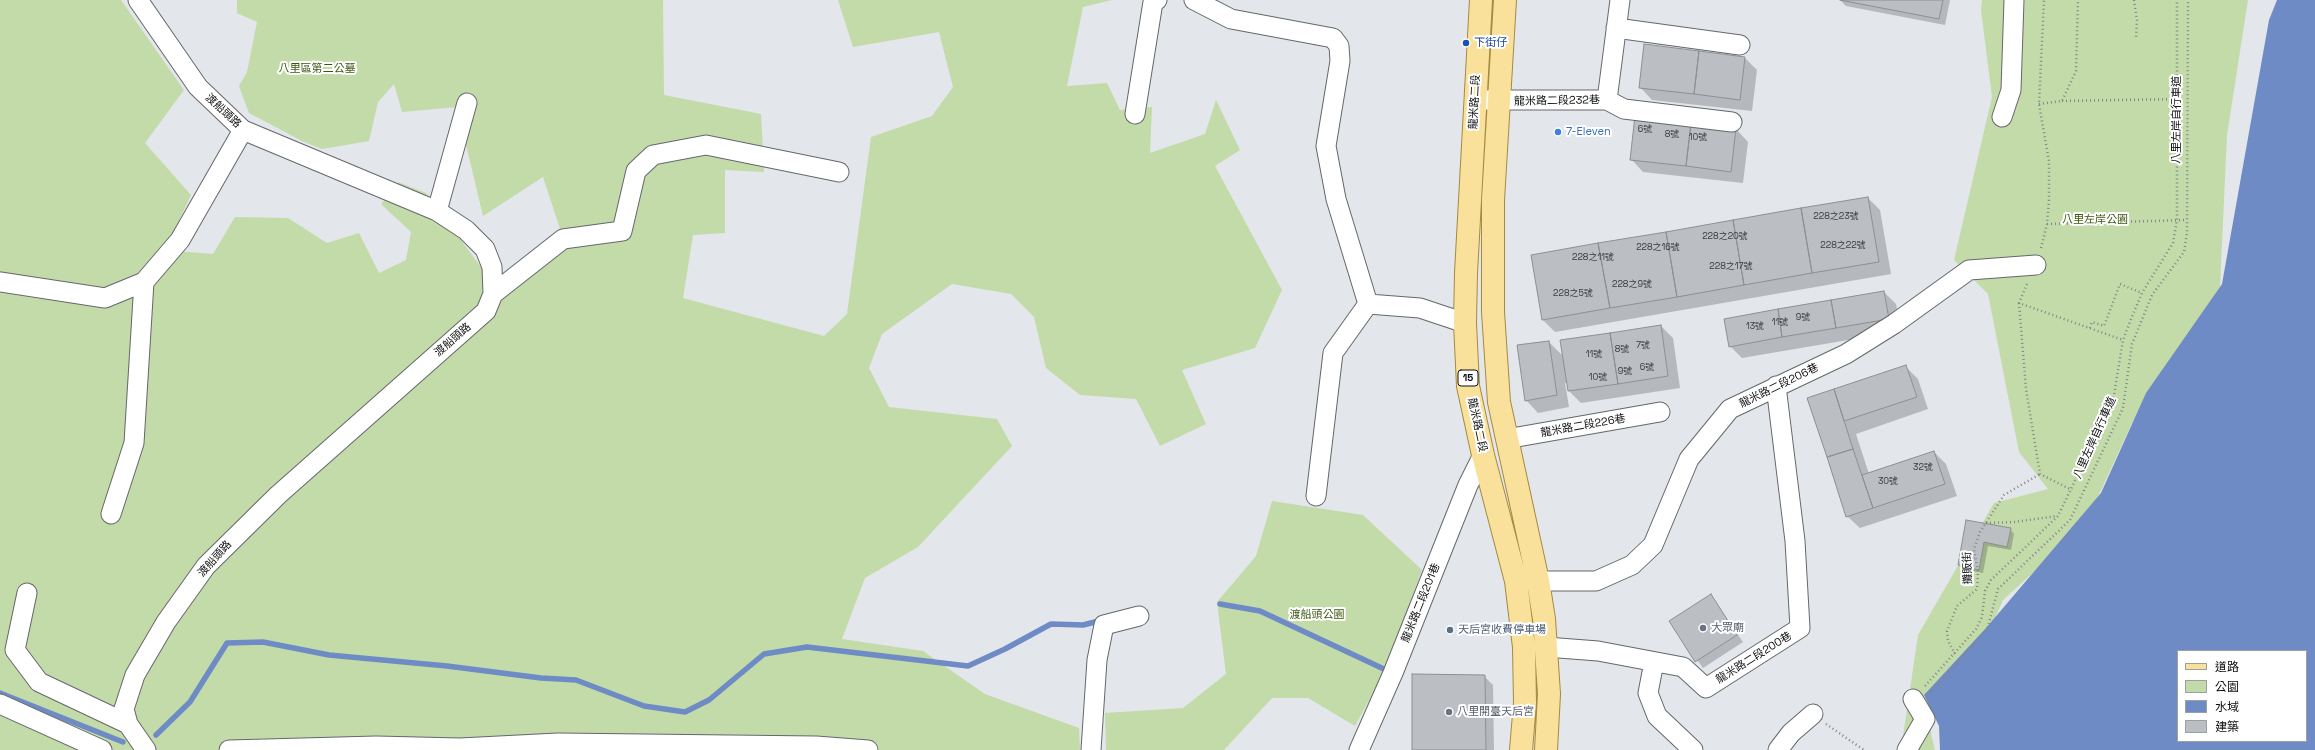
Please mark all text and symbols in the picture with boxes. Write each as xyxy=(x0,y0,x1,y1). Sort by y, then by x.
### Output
place label: 下街仔 xyxy=(1474,36,1507,50)
marker: 下街仔 xyxy=(1461,38,1471,48)
park label: 八里區第二公墓 xyxy=(279,62,355,76)
street label: 龍米路二段 xyxy=(1467,74,1483,130)
street label: 八里左岸自行車道 xyxy=(2170,76,2184,164)
street label: 渡船頭路 xyxy=(202,91,244,131)
street label: 龍米路二段232巷 xyxy=(1514,94,1600,108)
place label: 7-Eleven xyxy=(1566,125,1611,139)
house number: 6號 xyxy=(1638,125,1652,135)
marker: 7-Eleven xyxy=(1553,127,1563,137)
house number: 8號 xyxy=(1665,130,1679,140)
house number: 10號 xyxy=(1689,133,1707,143)
house number: 228之23號 xyxy=(1813,212,1859,222)
park label: 八里左岸公園 xyxy=(2062,213,2128,227)
house number: 228之20號 xyxy=(1702,232,1748,242)
house number: 228之22號 xyxy=(1820,241,1866,251)
house number: 228之16號 xyxy=(1636,243,1680,253)
house number: 228之11號 xyxy=(1572,253,1614,263)
house number: 228之17號 xyxy=(1709,262,1753,272)
house number: 228之9號 xyxy=(1612,280,1652,290)
house number: 228之5號 xyxy=(1553,289,1593,299)
house number: 9號 xyxy=(1796,313,1810,323)
house number: 11號 xyxy=(1772,318,1788,328)
street label: 渡船頭路 xyxy=(432,321,474,359)
house number: 13號 xyxy=(1746,322,1764,332)
house number: 7號 xyxy=(1636,341,1650,351)
house number: 8號 xyxy=(1615,345,1629,355)
house number: 11號 xyxy=(1586,350,1602,360)
street label: 龍米路二段206巷 xyxy=(1737,361,1821,411)
house number: 6號 xyxy=(1640,363,1654,373)
house number: 9號 xyxy=(1618,367,1632,377)
road number: 15 xyxy=(1458,370,1478,386)
house number: 10號 xyxy=(1589,373,1607,383)
street label: 八里左岸自行車道 xyxy=(2071,395,2119,481)
street label: 龍米路二段 xyxy=(1465,397,1489,453)
street label: 龍米路二段226巷 xyxy=(1540,412,1626,440)
house number: 32號 xyxy=(1913,463,1933,473)
house number: 30號 xyxy=(1878,477,1898,487)
street label: 渡船頭路 xyxy=(195,538,235,580)
street label: 攤販街 xyxy=(1961,551,1975,585)
street label: 龍米路二段201巷 xyxy=(1399,561,1443,645)
park label: 渡船頭公園 xyxy=(1290,608,1344,622)
place label: 大眾廟 xyxy=(1711,621,1744,635)
place label: 天后宮收費停車場 xyxy=(1458,623,1546,637)
marker: 大眾廟 xyxy=(1698,623,1708,633)
marker: 天后宮收費停車場 xyxy=(1445,625,1455,635)
street label: 龍米路二段200巷 xyxy=(1714,629,1794,687)
legend xyxy=(2177,650,2307,742)
text: 道路 xyxy=(2215,659,2239,675)
text: 公園 xyxy=(2215,679,2239,695)
text: 水域 xyxy=(2215,699,2239,715)
place label: 八里開臺天后宮 xyxy=(1457,705,1534,719)
marker: 八里開臺天后宮 xyxy=(1444,707,1454,717)
text: 建築 xyxy=(2215,719,2239,735)

